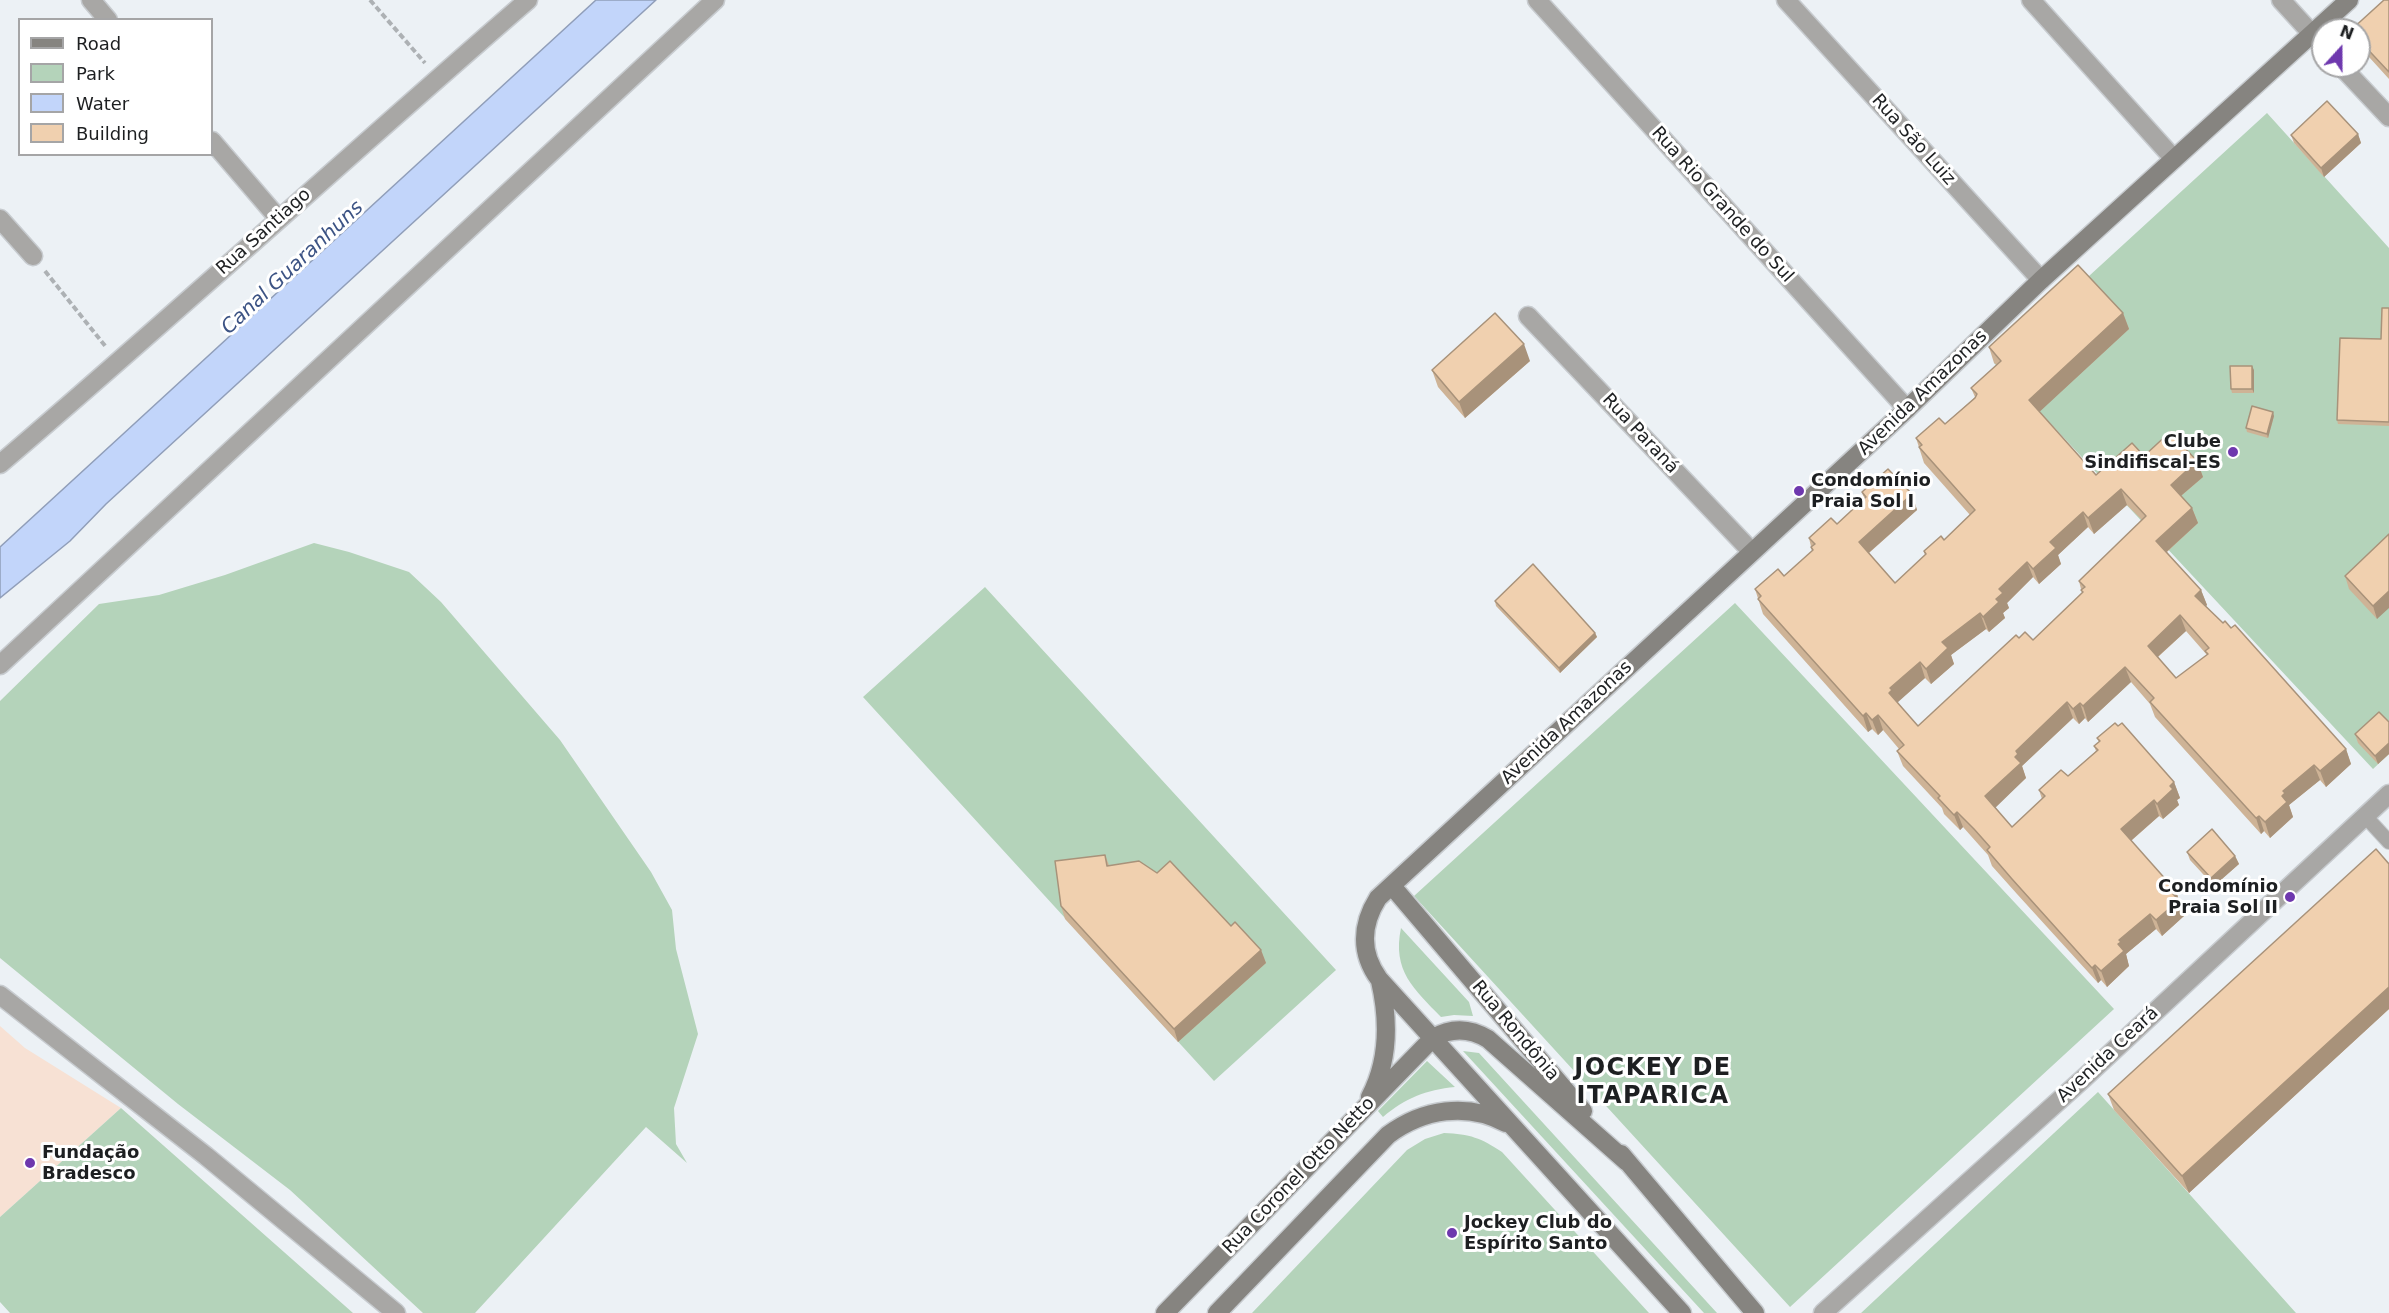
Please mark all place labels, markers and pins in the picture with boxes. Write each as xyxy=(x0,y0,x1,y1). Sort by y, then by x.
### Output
place label: Clube Sindifiscal-ES xyxy=(2084,431,2221,474)
marker: Clube Sindifiscal-ES xyxy=(2226,445,2240,459)
place label: Condomínio Praia Sol I xyxy=(1811,470,1931,512)
marker: Condomínio Praia Sol I xyxy=(1792,484,1806,498)
place label: Condomínio Praia Sol II xyxy=(2158,876,2278,918)
marker: Condomínio Praia Sol II xyxy=(2283,890,2297,904)
place label: Fundação Bradesco xyxy=(42,1142,139,1184)
marker: Fundação Bradesco xyxy=(23,1156,37,1170)
place label: Jockey Club do Espírito Santo xyxy=(1464,1212,1612,1254)
marker: Jockey Club do Espírito Santo xyxy=(1445,1226,1459,1240)

